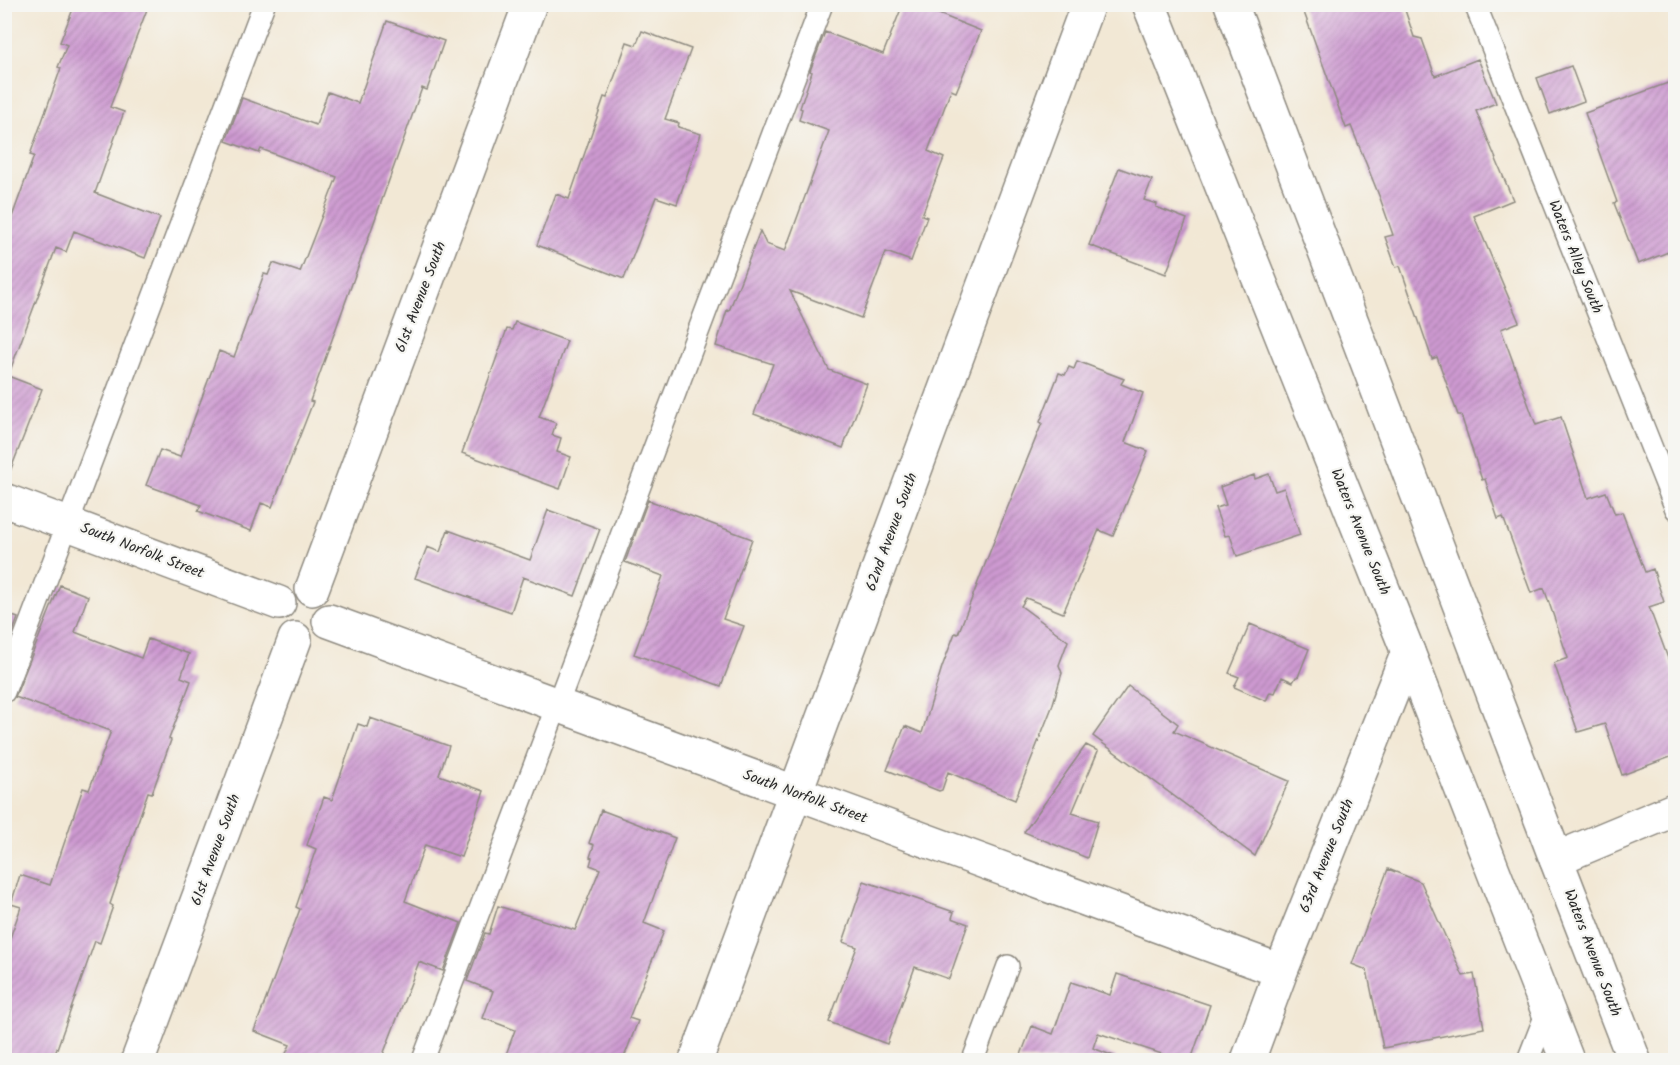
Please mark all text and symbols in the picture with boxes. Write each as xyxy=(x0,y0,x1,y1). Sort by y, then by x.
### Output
street label: Waters Alley South xyxy=(1541,197,1609,317)
street label: 61st Avenue South xyxy=(389,238,453,356)
street label: Waters Avenue South xyxy=(1324,465,1396,599)
street label: 62nd Avenue South xyxy=(859,469,925,595)
street label: South Norfolk Street xyxy=(77,516,208,586)
street label: South Norfolk Street xyxy=(739,763,871,831)
street label: 61st Avenue South xyxy=(185,791,247,909)
street label: 63rd Avenue South xyxy=(1293,795,1361,917)
street label: Waters Avenue South xyxy=(1557,886,1627,1020)

